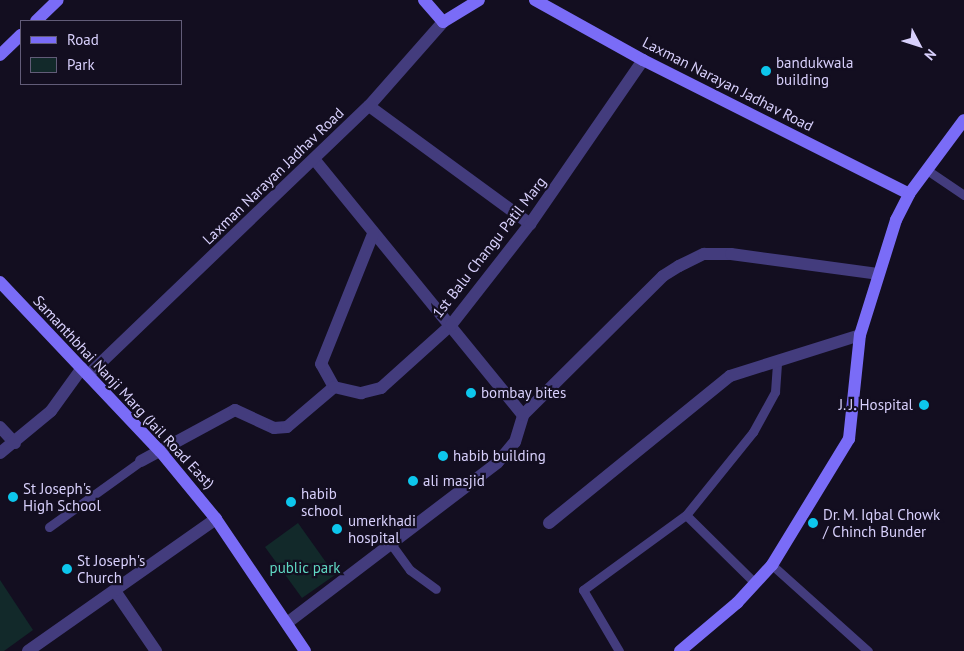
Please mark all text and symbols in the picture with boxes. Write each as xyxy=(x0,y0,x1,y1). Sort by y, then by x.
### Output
legend xyxy=(20,20,182,85)
north arrow xyxy=(894,20,944,70)
text: Road xyxy=(67,30,99,49)
street label: Laxman Narayan Jadhav Road xyxy=(639,33,817,135)
text: N xyxy=(921,45,940,64)
place label: bandukwala building xyxy=(776,53,853,88)
text: Park xyxy=(67,55,95,74)
marker: bandukwala building xyxy=(760,65,772,77)
street label: Laxman Narayan Jadhav Road xyxy=(199,104,347,248)
street label: 1st Balu Changu Patil Marg xyxy=(428,173,550,321)
street label: Samanthbhai Nanji Marg (Jail Road East) xyxy=(30,292,218,492)
place label: bombay bites xyxy=(481,384,567,402)
marker: bombay bites xyxy=(465,387,477,399)
place label: J. J. Hospital xyxy=(836,396,913,414)
marker: J. J. Hospital xyxy=(917,398,931,412)
place label: habib building xyxy=(453,447,546,465)
marker: habib building xyxy=(437,450,449,462)
place label: ali masjid xyxy=(423,472,485,490)
marker: ali masjid xyxy=(407,475,419,487)
place label: St Joseph's High School xyxy=(23,479,101,514)
place label: habib school xyxy=(301,484,343,519)
marker: St Joseph's High School xyxy=(7,491,19,503)
marker: habib school xyxy=(285,496,297,508)
place label: Dr. M. Iqbal Chowk / Chinch Bunder xyxy=(823,505,943,540)
place label: umerkhadi hospital xyxy=(348,511,416,546)
marker: Dr. M. Iqbal Chowk / Chinch Bunder xyxy=(807,517,819,529)
marker: umerkhadi hospital xyxy=(330,522,344,536)
place label: St Joseph's Church xyxy=(77,551,145,586)
park label: public park xyxy=(269,559,341,577)
marker: St Joseph's Church xyxy=(61,563,73,575)

